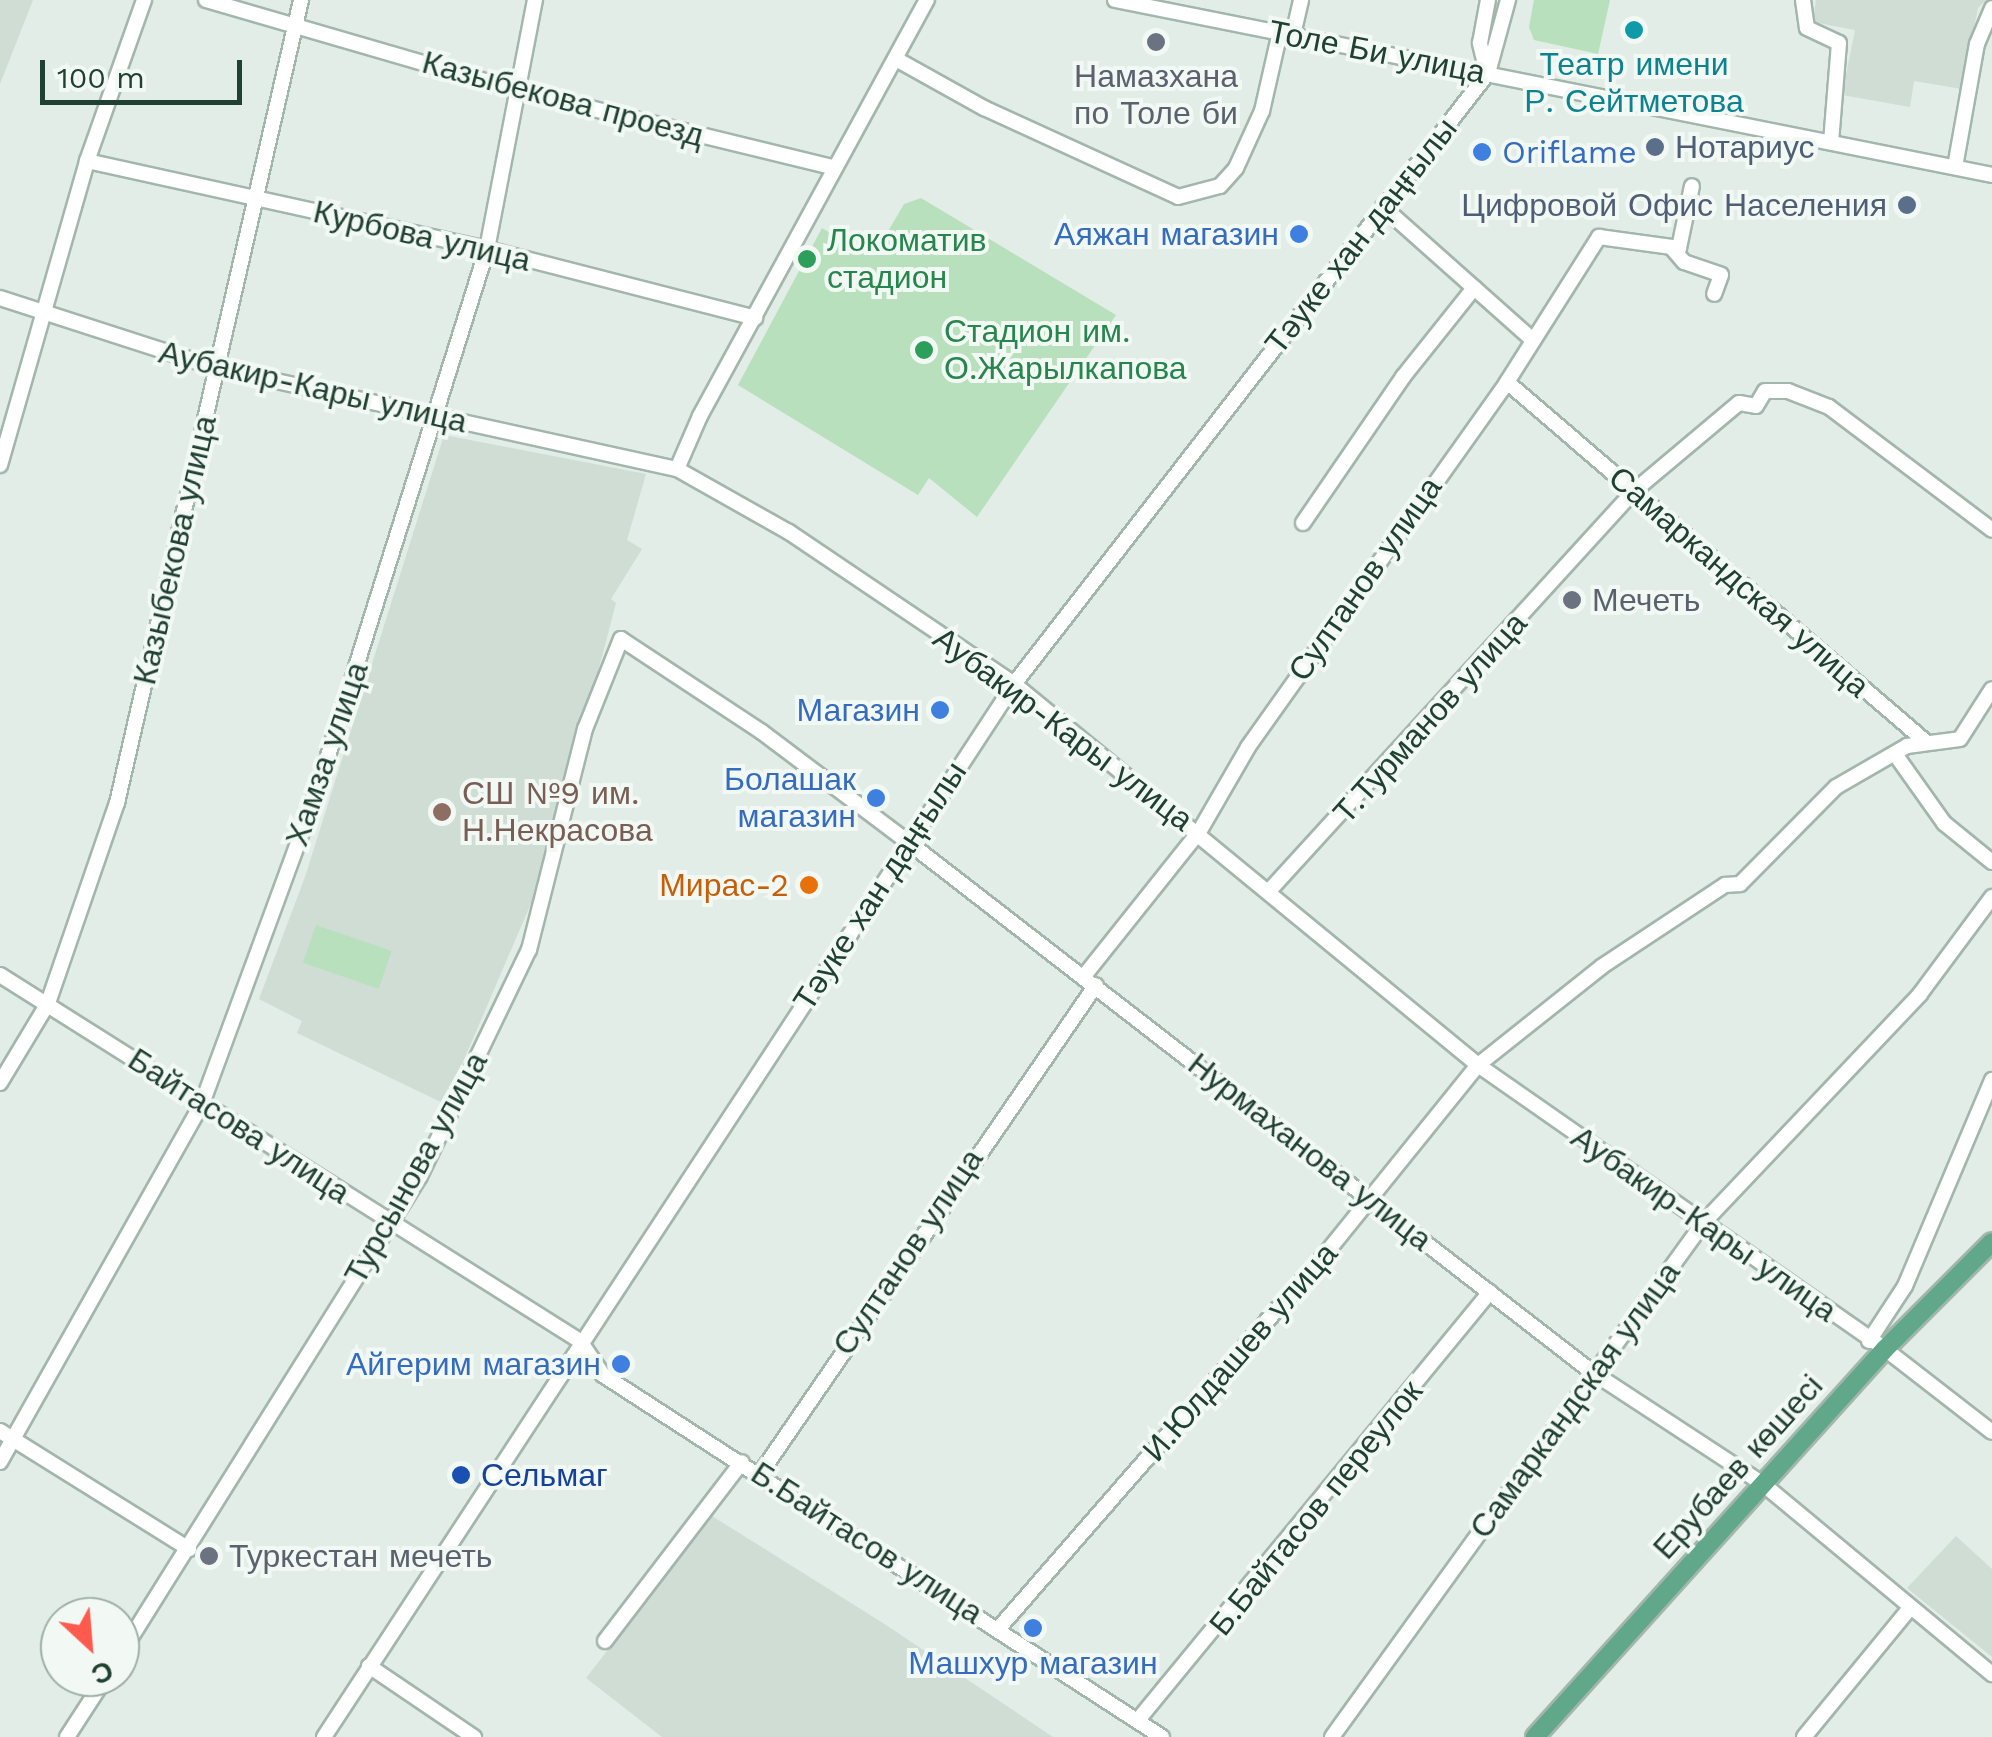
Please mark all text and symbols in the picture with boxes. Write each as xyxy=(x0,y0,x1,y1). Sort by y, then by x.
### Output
street label: Толе Би улица xyxy=(1266,12,1488,92)
marker: Театр имени Р. Сейтметова xyxy=(1623,19,1645,41)
marker: Намазхана по Толе би xyxy=(1145,31,1167,53)
scale bar xyxy=(45,40,248,102)
street label: Казыбекова проезд xyxy=(418,43,708,155)
place label: Театр имени Р. Сейтметова xyxy=(1524,46,1744,121)
place label: Намазхана по Толе би xyxy=(1074,58,1238,133)
text: 100 m xyxy=(57,60,145,95)
street label: Тәуке хан даңғылы xyxy=(1257,110,1465,362)
place label: Нотариус xyxy=(1675,128,1815,166)
place label: Oriflame xyxy=(1502,133,1637,171)
marker: Нотариус xyxy=(1644,136,1666,158)
marker: Oriflame xyxy=(1471,141,1493,163)
place label: Цифровой Офис Населения xyxy=(1461,186,1887,224)
street label: Курбова улица xyxy=(310,192,534,280)
marker: Цифровой Офис Населения xyxy=(1896,194,1918,216)
place label: Аяжан магазин xyxy=(1054,215,1279,253)
place label: Локоматив стадион xyxy=(827,222,987,297)
marker: Аяжан магазин xyxy=(1288,223,1310,245)
marker: Локоматив стадион xyxy=(796,248,818,270)
place label: Стадион им. О.Жарылкапова xyxy=(944,313,1187,388)
street label: Аубакир-Кары улица xyxy=(155,333,471,441)
marker: Стадион им. О.Жарылкапова xyxy=(913,339,935,361)
street label: Казыбекова улица xyxy=(125,412,225,688)
street label: Самаркандская улица xyxy=(1601,458,1877,706)
street label: Султанов улица xyxy=(1280,469,1450,689)
place label: Мечеть xyxy=(1592,581,1700,619)
marker: Мечеть xyxy=(1561,589,1583,611)
street label: Т.Турманов улица xyxy=(1325,605,1535,831)
street label: Аубакир-Кары улица xyxy=(926,619,1200,839)
street label: Хамза улица xyxy=(278,657,376,851)
place label: Магазин xyxy=(797,691,920,729)
marker: Магазин xyxy=(929,699,951,721)
street label: Тәуке хан даңғылы xyxy=(785,754,975,1018)
place label: Болашак магазин xyxy=(724,761,856,836)
place label: СШ №9 им. Н.Некрасова xyxy=(462,775,653,850)
marker: Болашак магазин xyxy=(865,787,887,809)
marker: СШ №9 им. Н.Некрасова xyxy=(431,801,453,823)
place label: Мирас-2 xyxy=(659,866,789,904)
marker: Мирас-2 xyxy=(798,874,820,896)
street label: Байтасова улица xyxy=(121,1040,357,1212)
street label: Турсынова улица xyxy=(336,1045,496,1291)
street label: Нурмаханова улица xyxy=(1181,1045,1439,1259)
street label: Аубакир-Кары улица xyxy=(1564,1118,1844,1330)
street label: Султанов улица xyxy=(825,1142,991,1362)
street label: И.Юлдашев улица xyxy=(1135,1235,1345,1469)
street label: Самаркандская улица xyxy=(1462,1254,1688,1546)
place label: Айгерим магазин xyxy=(346,1345,601,1383)
marker: Айгерим магазин xyxy=(610,1353,632,1375)
street label: Ерубаев көшесі xyxy=(1645,1367,1831,1567)
street label: Б.Байтасов переулок xyxy=(1201,1373,1431,1643)
street label: Б.Байтасов улица xyxy=(744,1454,990,1632)
place label: Сельмаг xyxy=(481,1456,608,1494)
marker: Сельмаг xyxy=(450,1464,472,1486)
place label: Туркестан мечеть xyxy=(229,1537,492,1575)
marker: Туркестан мечеть xyxy=(198,1545,220,1567)
north arrow xyxy=(40,1597,140,1697)
marker: Машхур магазин xyxy=(1022,1617,1044,1639)
place label: Машхур магазин xyxy=(908,1644,1158,1682)
text: С xyxy=(86,1653,119,1692)

